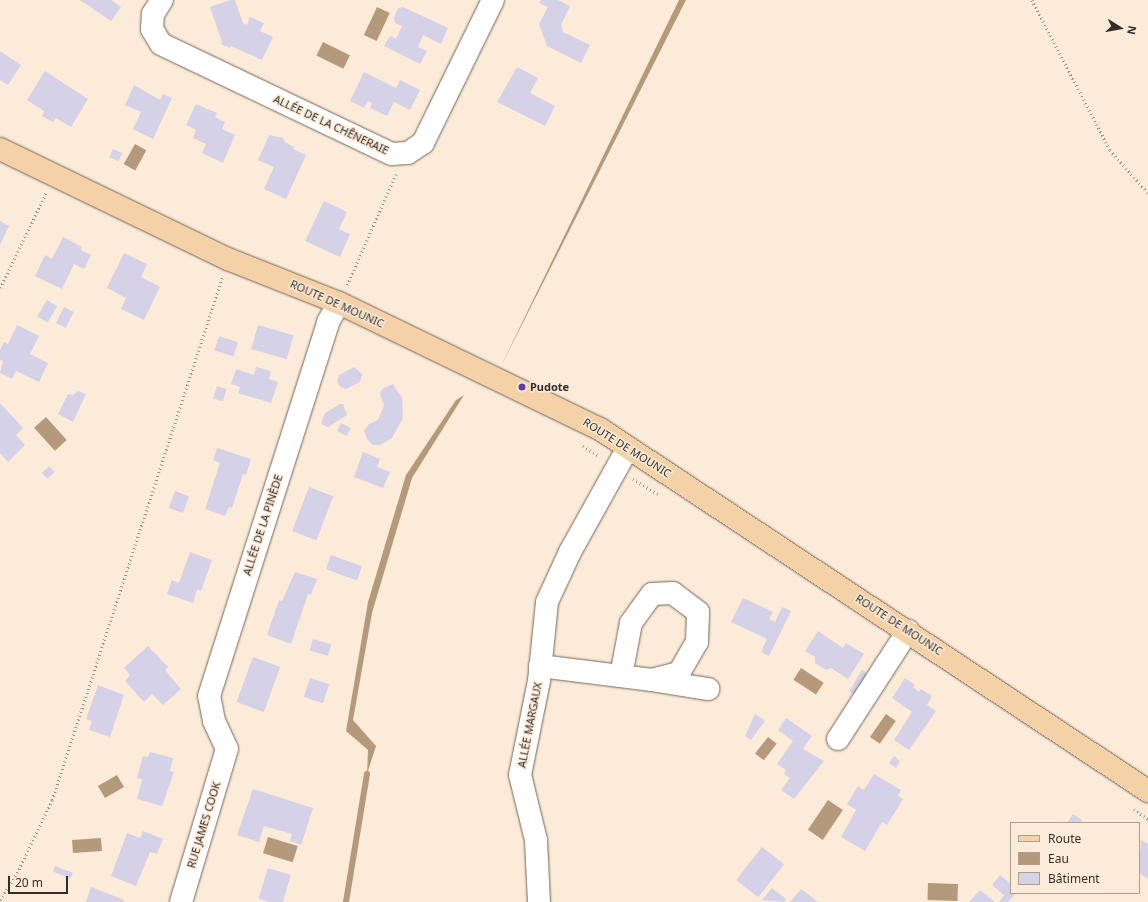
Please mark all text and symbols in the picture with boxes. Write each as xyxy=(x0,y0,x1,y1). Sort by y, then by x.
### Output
north arrow xyxy=(1100,8,1140,48)
text: N xyxy=(1124,25,1140,36)
street label: ALLÉE DE LA CHÊNERAIE xyxy=(271,92,391,158)
street label: ROUTE DE MOUNIC xyxy=(288,277,386,331)
place label: Pudote xyxy=(530,380,569,394)
marker: Pudote xyxy=(517,382,527,392)
street label: ROUTE DE MOUNIC xyxy=(581,416,673,480)
street label: ALLÉE DE LA PINÈDE xyxy=(240,473,286,577)
street label: ROUTE DE MOUNIC xyxy=(853,592,945,658)
street label: ALLÉE MARGAUX xyxy=(515,681,545,769)
street label: RUE JAMES COOK xyxy=(185,780,223,870)
legend xyxy=(1010,822,1140,894)
text: Route xyxy=(1048,830,1081,847)
text: Eau xyxy=(1048,850,1069,867)
scale bar xyxy=(10,868,70,894)
text: Bâtiment xyxy=(1048,870,1100,887)
text: 20 m xyxy=(15,874,43,891)

